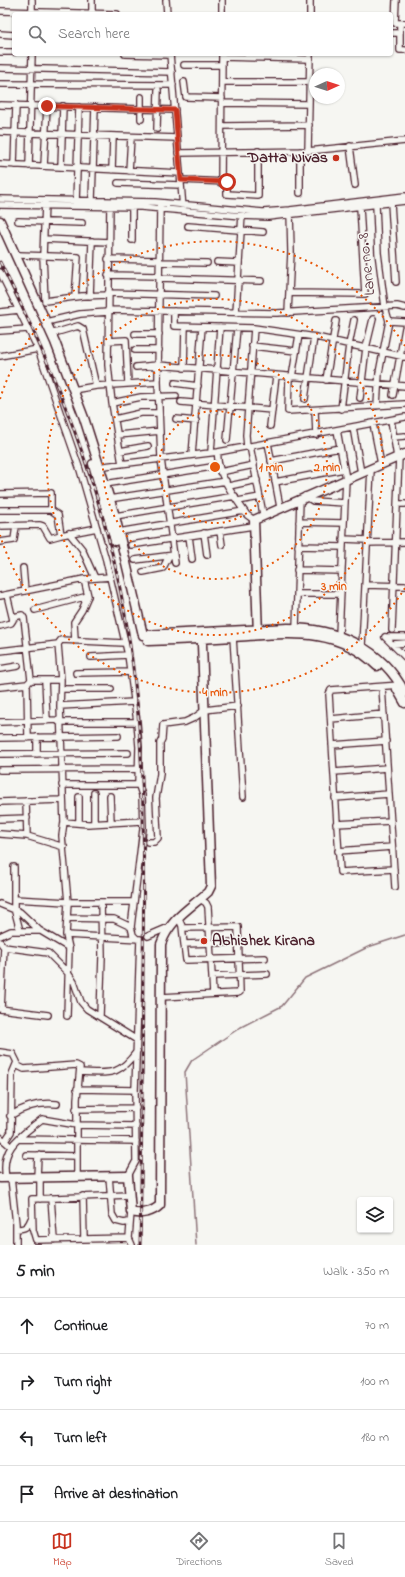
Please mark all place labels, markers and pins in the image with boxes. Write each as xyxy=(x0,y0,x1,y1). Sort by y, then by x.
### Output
place label: Datta Nivas xyxy=(247,146,328,170)
marker: Datta Nivas xyxy=(331,153,341,163)
centre of rings xyxy=(208,460,222,474)
place label: Abhishek Kirana xyxy=(212,929,315,953)
marker: Abhishek Kirana xyxy=(199,936,209,946)

